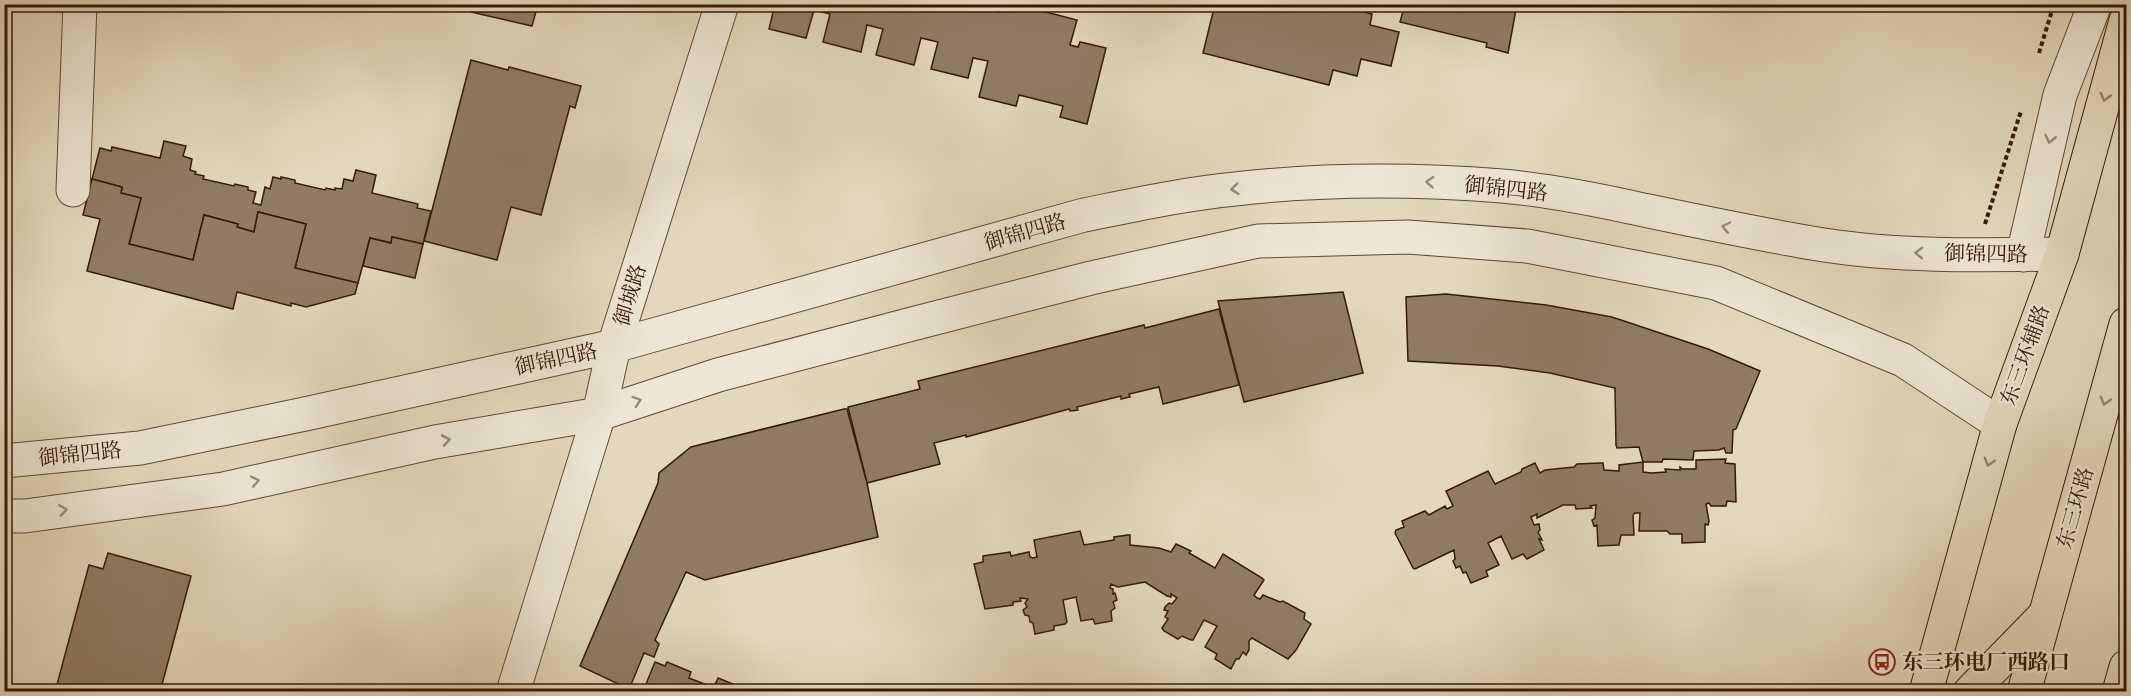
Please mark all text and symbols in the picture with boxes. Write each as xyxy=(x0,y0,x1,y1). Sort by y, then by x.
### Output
one-way arrow xyxy=(2100,92,2113,102)
one-way arrow xyxy=(2045,134,2058,144)
street label: 御锦四路 xyxy=(1463,172,1549,206)
one-way arrow xyxy=(1426,176,1435,189)
one-way arrow xyxy=(1231,182,1240,195)
street label: 御锦四路 xyxy=(981,208,1069,256)
one-way arrow xyxy=(1722,221,1732,234)
street label: 御锦四路 xyxy=(1944,240,2028,268)
one-way arrow xyxy=(1915,247,1924,260)
street label: 御城路 xyxy=(608,261,652,329)
street label: 东三环辅路 xyxy=(1995,301,2055,409)
street label: 御锦四路 xyxy=(512,338,600,380)
one-way arrow xyxy=(2100,395,2112,405)
one-way arrow xyxy=(631,396,642,409)
one-way arrow xyxy=(441,434,451,447)
street label: 御锦四路 xyxy=(37,437,123,471)
one-way arrow xyxy=(1984,456,1996,467)
street label: 东三环路 xyxy=(2051,464,2099,552)
one-way arrow xyxy=(250,476,260,489)
one-way arrow xyxy=(58,505,67,517)
bus stop icon: 东三环电厂西路口 xyxy=(1867,647,1897,677)
place label: 东三环电厂西路口 xyxy=(1902,649,2070,675)

